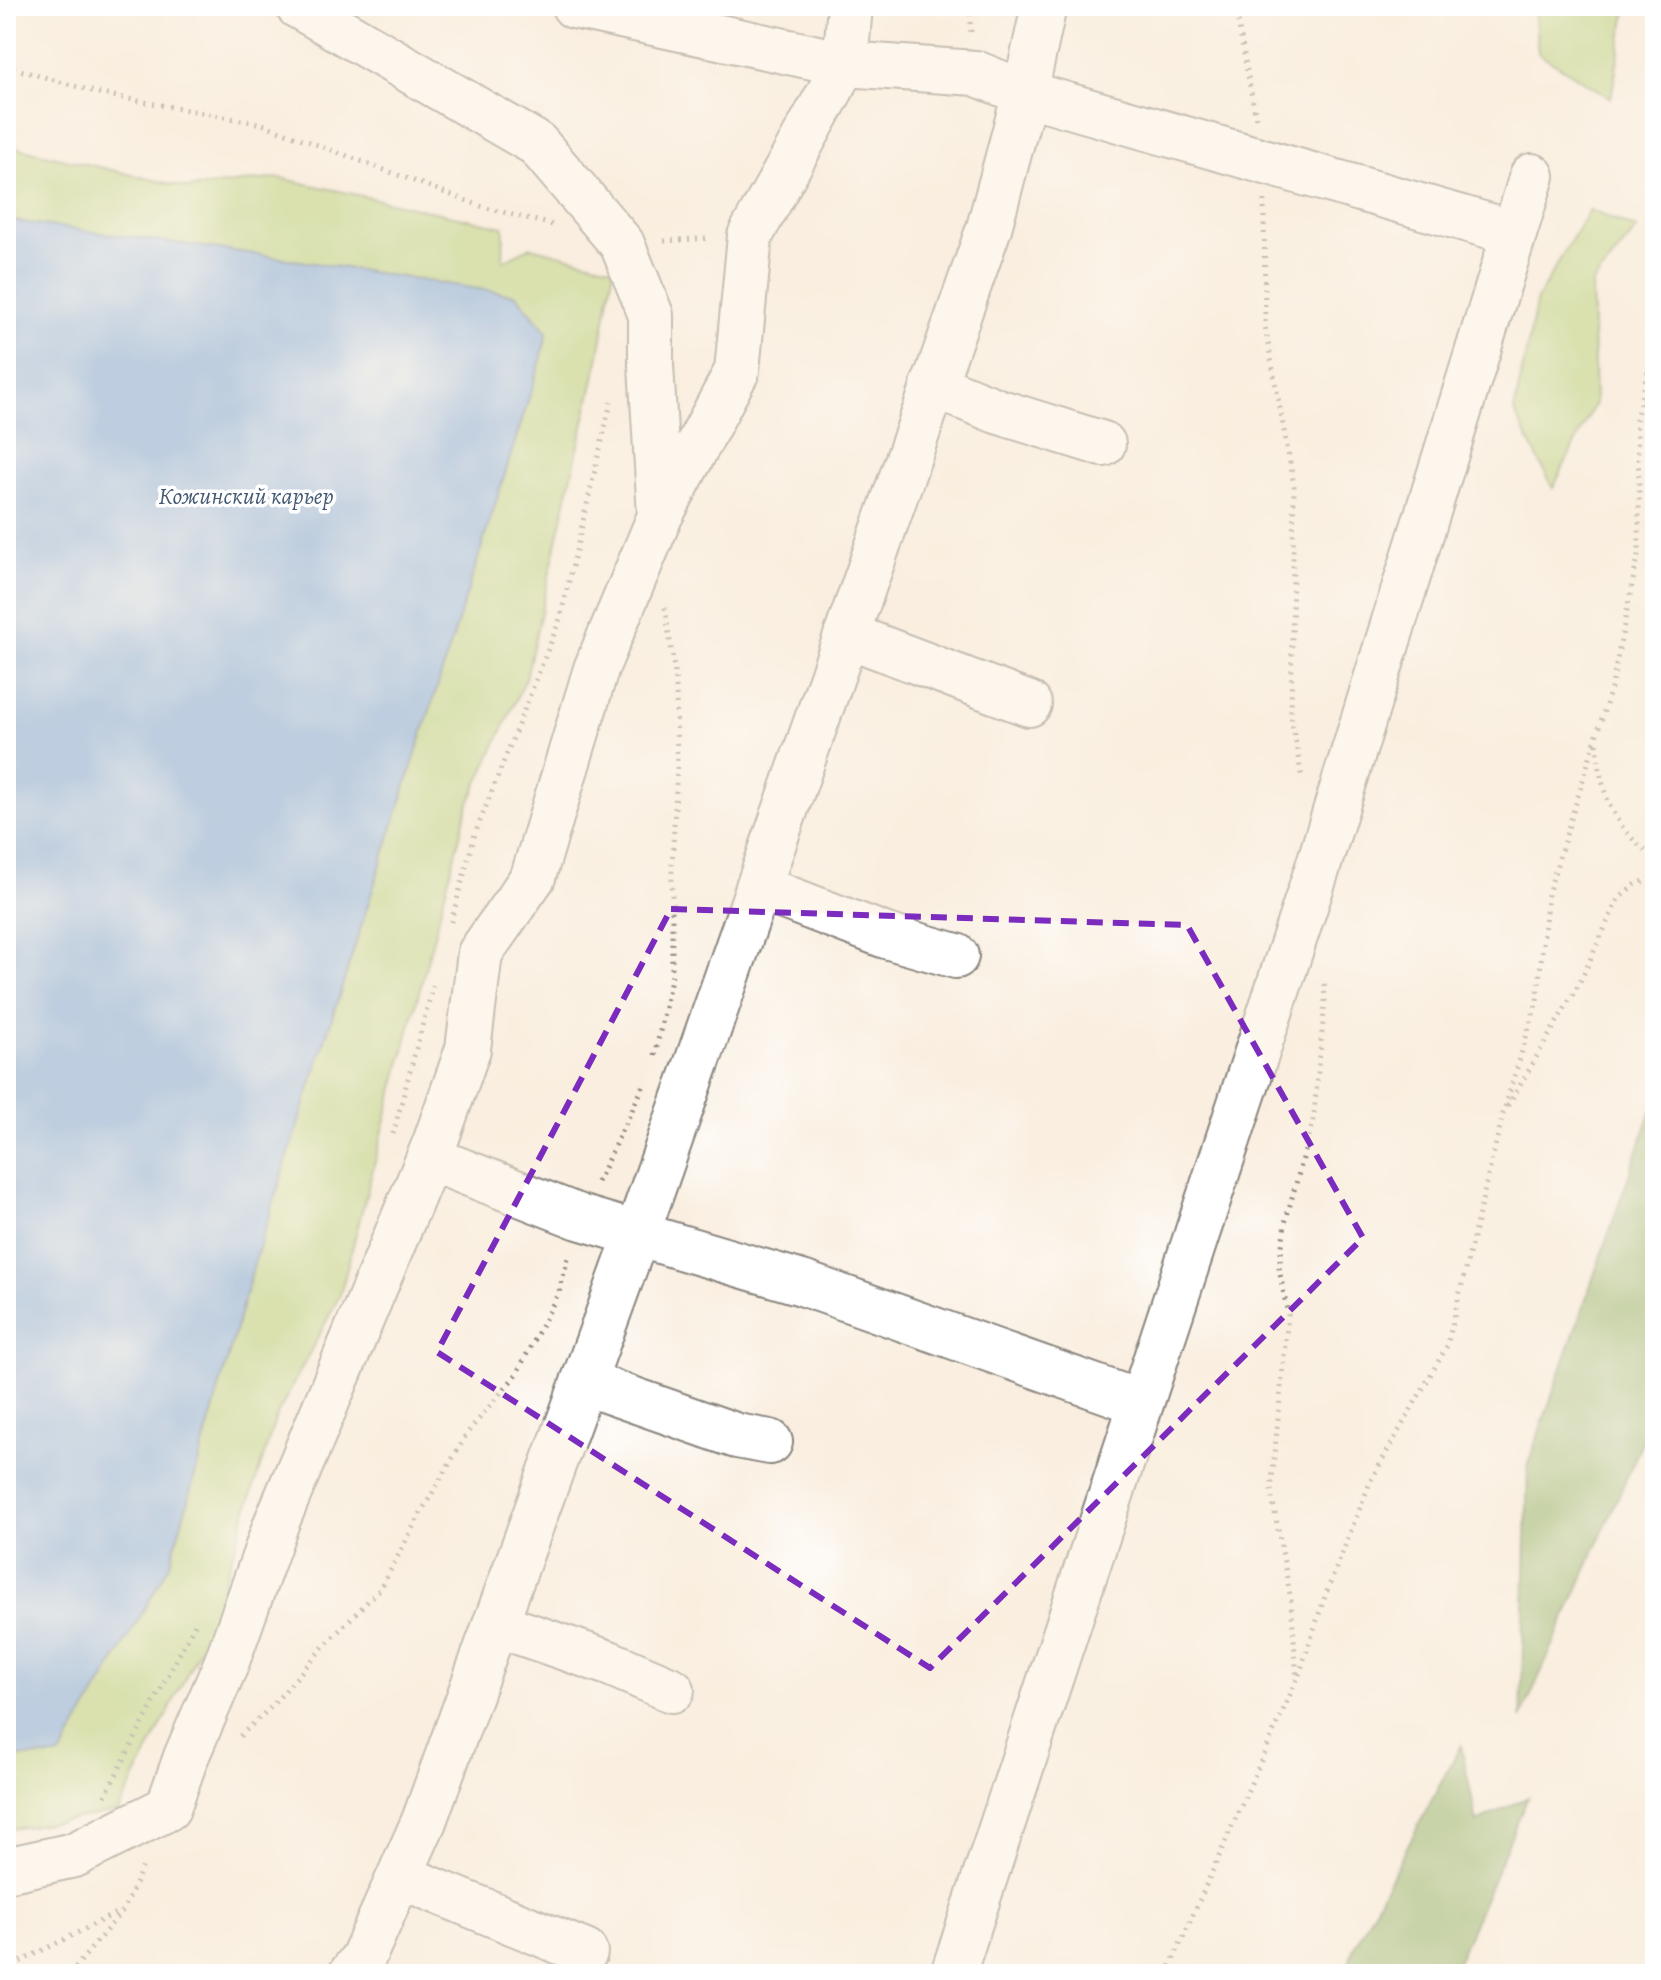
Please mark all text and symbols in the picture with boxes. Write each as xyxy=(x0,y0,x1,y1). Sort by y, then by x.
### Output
water label: Кожинский карьер xyxy=(158,480,334,512)

